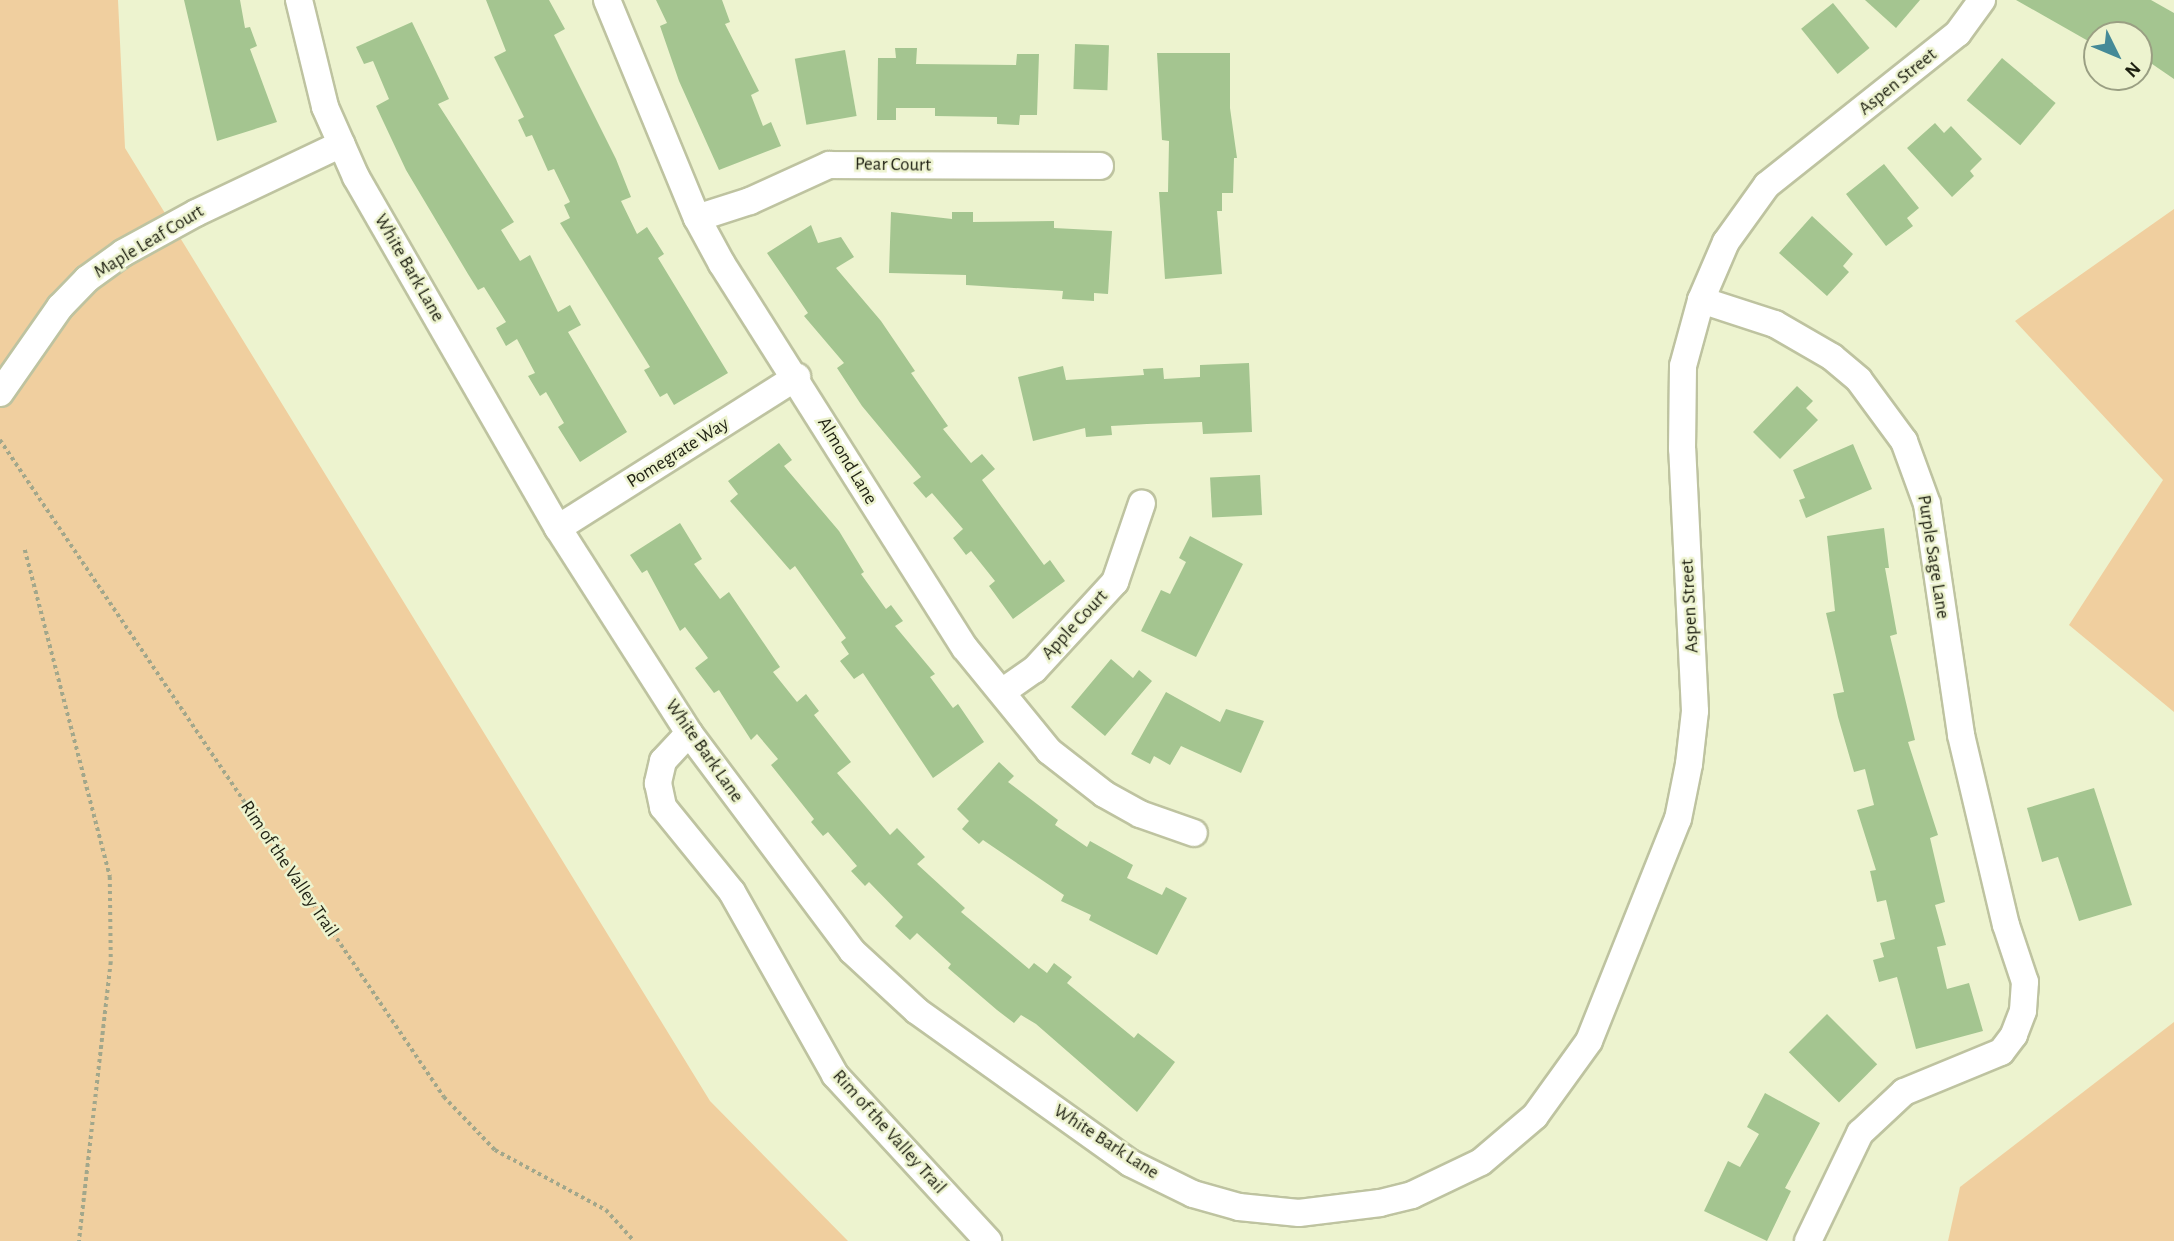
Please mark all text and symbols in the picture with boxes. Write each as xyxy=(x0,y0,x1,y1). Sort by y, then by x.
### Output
north arrow xyxy=(2083,21,2153,91)
street label: Aspen Street xyxy=(1854,44,1942,120)
text: N xyxy=(2121,58,2144,81)
street label: Pear Court xyxy=(855,153,931,177)
street label: Maple Leaf Court xyxy=(90,200,208,284)
street label: White Bark Lane xyxy=(369,210,449,326)
street label: Pomegrate Way xyxy=(623,413,733,493)
street label: Almond Lane xyxy=(812,413,882,509)
street label: Purple Sage Lane xyxy=(1912,493,1954,621)
street label: Aspen Street xyxy=(1676,558,1704,654)
street label: Apple Court xyxy=(1037,585,1113,665)
street label: White Bark Lane xyxy=(660,695,748,807)
street label: Rim of the Valley Trail xyxy=(235,797,343,941)
street label: Rim of the Valley Trail xyxy=(827,1065,951,1199)
street label: White Bark Lane xyxy=(1049,1100,1163,1184)

